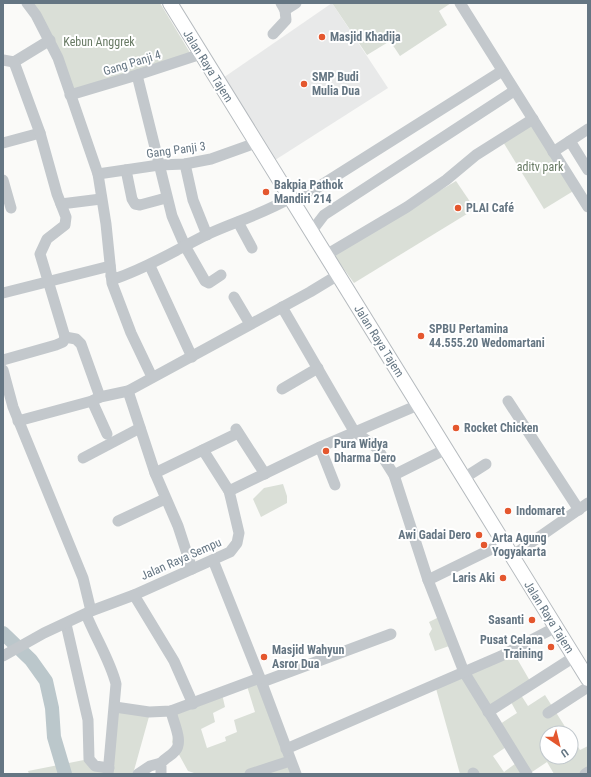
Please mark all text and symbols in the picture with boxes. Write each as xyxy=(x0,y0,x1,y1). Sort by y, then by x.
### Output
street label: Jalan Raya Tajem xyxy=(180,27,236,105)
place label: Masjid Khadija xyxy=(330,30,401,44)
marker: Masjid Khadija xyxy=(317,32,327,42)
park label: Kebun Anggrek xyxy=(63,35,135,49)
street label: Gang Panji 4 xyxy=(101,48,163,78)
place label: SMP Budi Mulia Dua xyxy=(312,70,360,98)
marker: SMP Budi Mulia Dua xyxy=(299,79,309,89)
street label: Gang Panji 3 xyxy=(146,139,207,161)
park label: aditv park xyxy=(517,160,564,174)
place label: Bakpia Pathok Mandiri 214 xyxy=(274,178,343,206)
marker: Bakpia Pathok Mandiri 214 xyxy=(261,187,271,197)
place label: PLAI Café xyxy=(466,201,514,215)
marker: PLAI Café xyxy=(453,203,463,213)
street label: Jalan Raya Tajem xyxy=(351,302,407,380)
place label: SPBU Pertamina 44.555.20 Wedomartani xyxy=(429,322,545,350)
marker: SPBU Pertamina 44.555.20 Wedomartani xyxy=(416,331,426,341)
place label: Rocket Chicken xyxy=(464,421,539,435)
marker: Rocket Chicken xyxy=(451,423,461,433)
place label: Pura Widya Dharma Dero xyxy=(334,437,396,465)
marker: Pura Widya Dharma Dero xyxy=(321,446,331,456)
place label: Indomaret xyxy=(516,504,565,518)
marker: Indomaret xyxy=(503,506,513,516)
place label: Awi Gadai Dero xyxy=(398,528,471,542)
marker: Awi Gadai Dero xyxy=(474,530,484,540)
place label: Arta Agung Yogyakarta xyxy=(492,531,547,559)
street label: Jalan Raya Sempu xyxy=(139,535,224,583)
marker: Arta Agung Yogyakarta xyxy=(479,540,489,550)
place label: Laris Aki xyxy=(452,571,495,585)
marker: Laris Aki xyxy=(498,573,508,583)
street label: Jalan Raya Tajem xyxy=(521,578,577,656)
place label: Sasanti xyxy=(488,613,524,627)
marker: Sasanti xyxy=(527,615,537,625)
place label: Pusat Celana Training xyxy=(480,633,543,661)
marker: Pusat Celana Training xyxy=(546,642,556,652)
place label: Masjid Wahyun Asror Dua xyxy=(272,643,344,671)
marker: Masjid Wahyun Asror Dua xyxy=(259,652,269,662)
north arrow xyxy=(539,725,579,765)
text: U xyxy=(558,746,571,760)

